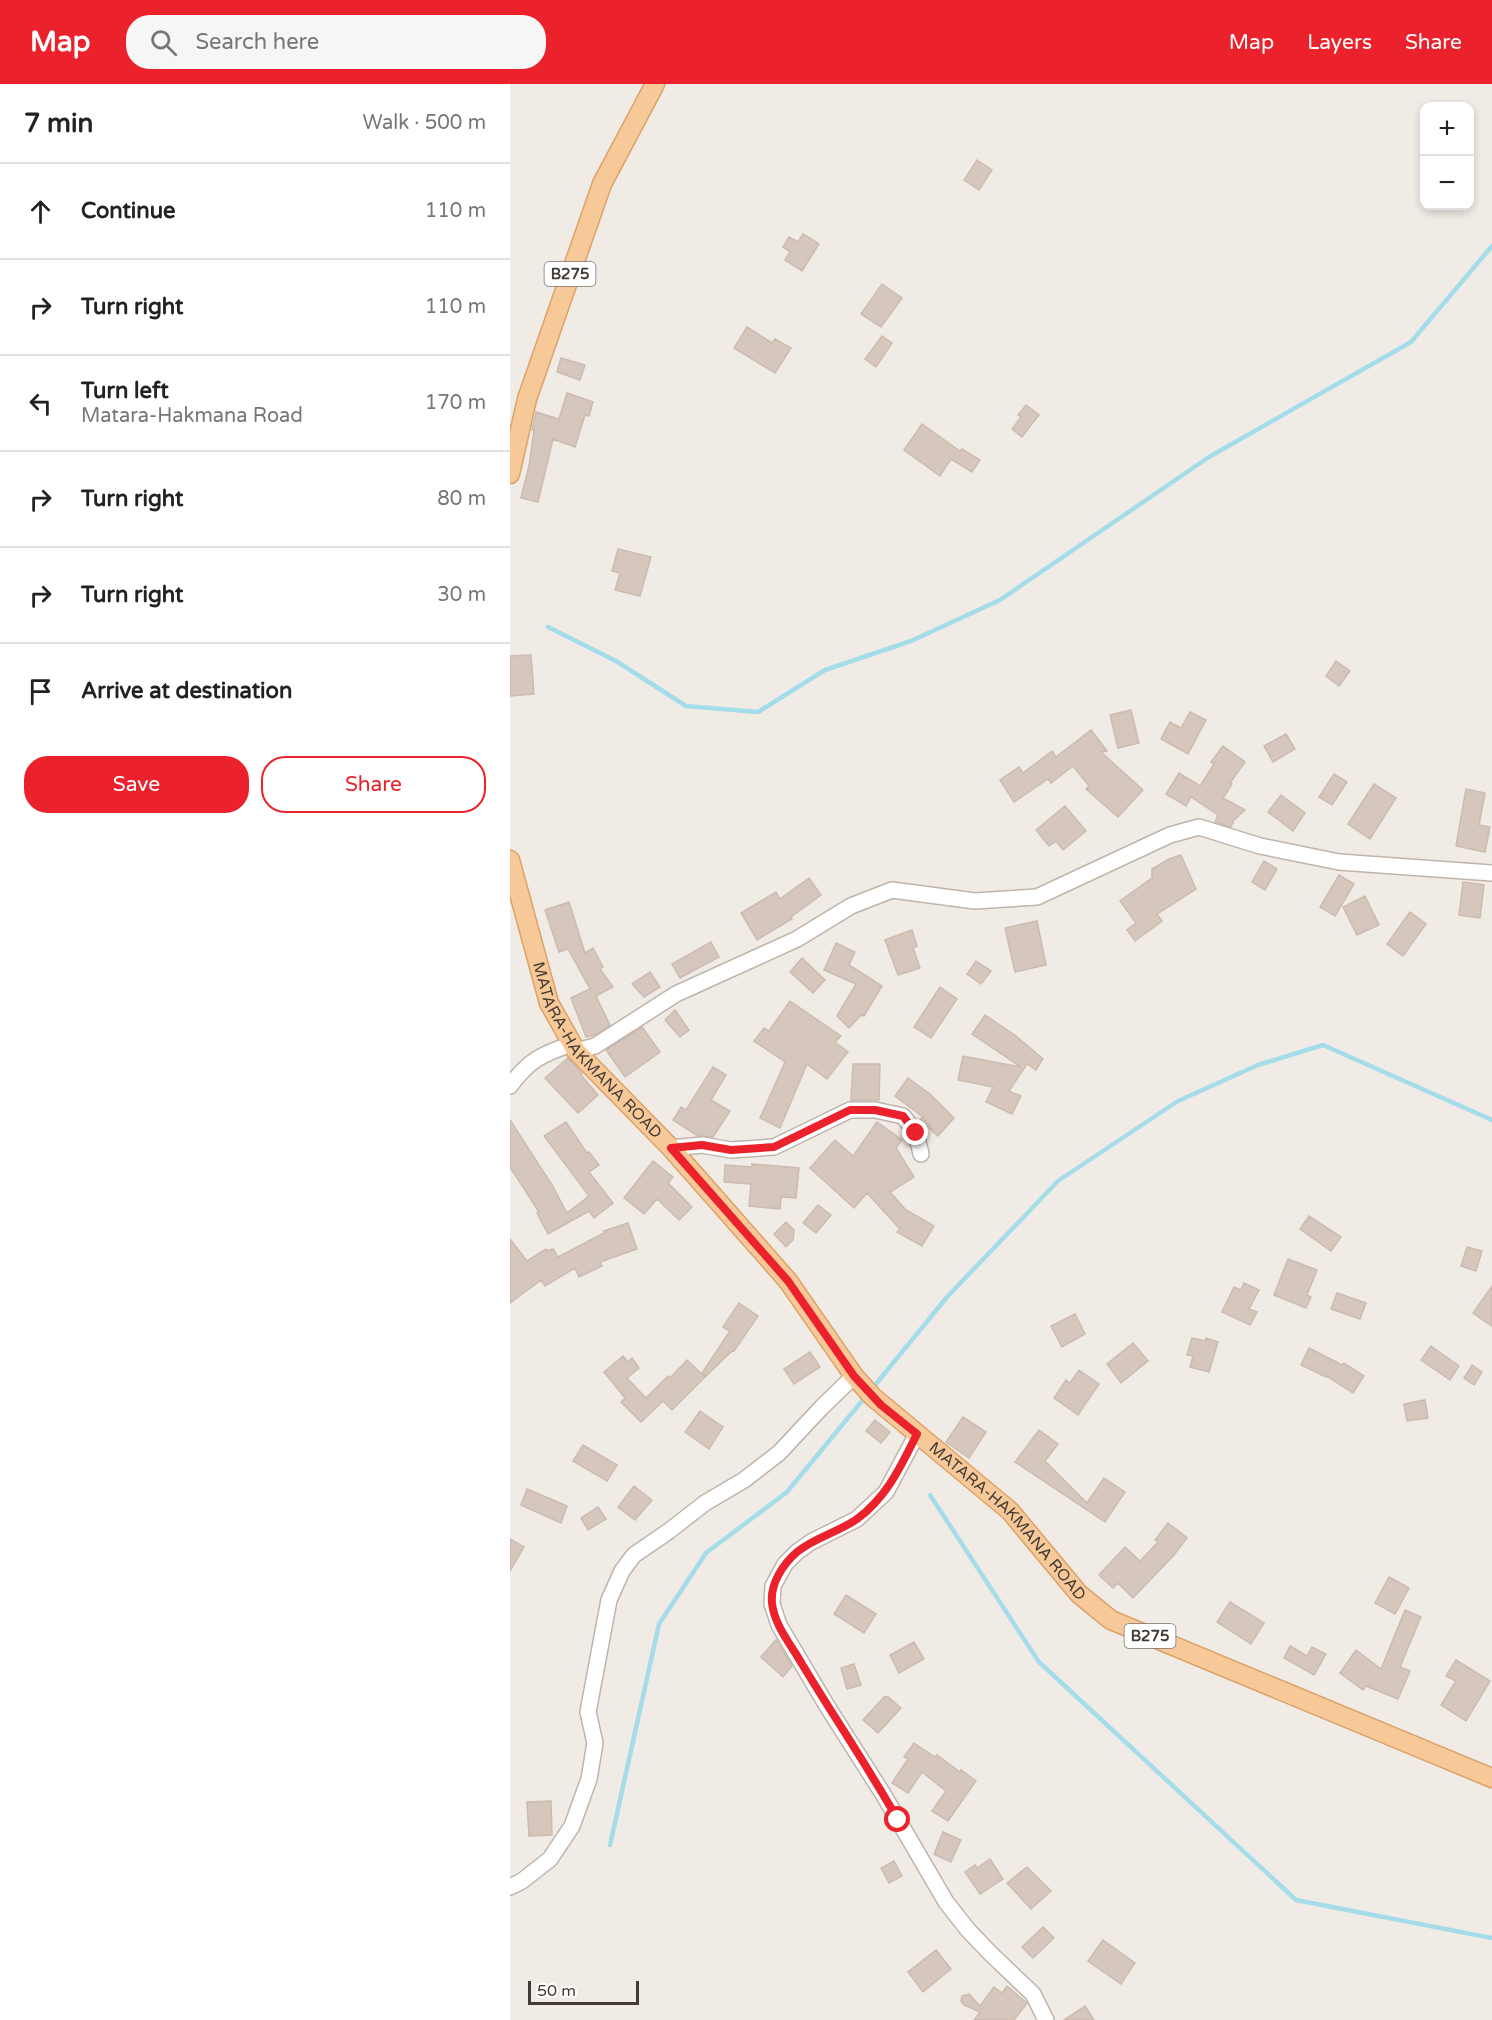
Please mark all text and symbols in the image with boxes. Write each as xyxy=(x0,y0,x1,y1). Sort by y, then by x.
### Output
search box xyxy=(126,15,546,69)
text: Map xyxy=(30,25,90,59)
icon: search xyxy=(147,26,180,59)
text: Search here xyxy=(195,29,319,55)
text: Map xyxy=(1229,30,1274,55)
text: Layers xyxy=(1307,30,1372,55)
text: Share xyxy=(1405,30,1462,55)
map controls xyxy=(1420,102,1474,210)
button: + xyxy=(1420,102,1474,156)
text: 7 min xyxy=(24,108,93,139)
text: Walk · 500 m xyxy=(363,111,486,135)
button: − xyxy=(1420,156,1474,210)
icon: ahead xyxy=(24,195,57,228)
text: Continue xyxy=(81,198,176,224)
text: 110 m xyxy=(425,199,486,223)
road number: B275 xyxy=(544,262,596,286)
icon: right xyxy=(24,291,57,324)
text: Turn right xyxy=(81,294,183,320)
text: 110 m xyxy=(425,295,486,319)
text: Turn left xyxy=(81,378,169,404)
icon: left xyxy=(24,387,57,420)
text: 170 m xyxy=(425,391,486,415)
text: Matara-Hakmana Road xyxy=(81,404,303,428)
icon: right xyxy=(24,483,57,516)
text: Turn right xyxy=(81,486,183,512)
text: 80 m xyxy=(437,487,486,511)
icon: right xyxy=(24,579,57,612)
text: Turn right xyxy=(81,582,183,608)
text: 30 m xyxy=(437,583,486,607)
icon: arrive xyxy=(24,675,57,708)
text: Arrive at destination xyxy=(81,678,292,704)
button: Save xyxy=(24,756,249,813)
button: Share xyxy=(261,756,486,813)
street label: MATARA-HAKMANA ROAD xyxy=(528,960,666,1143)
route end xyxy=(902,1119,928,1145)
street label: MATARA-HAKMANA ROAD xyxy=(925,1438,1090,1605)
road number: B275 xyxy=(1124,1624,1176,1648)
route start xyxy=(884,1806,910,1832)
scale bar xyxy=(528,1978,639,2006)
text: 50 m xyxy=(537,1981,576,2001)

